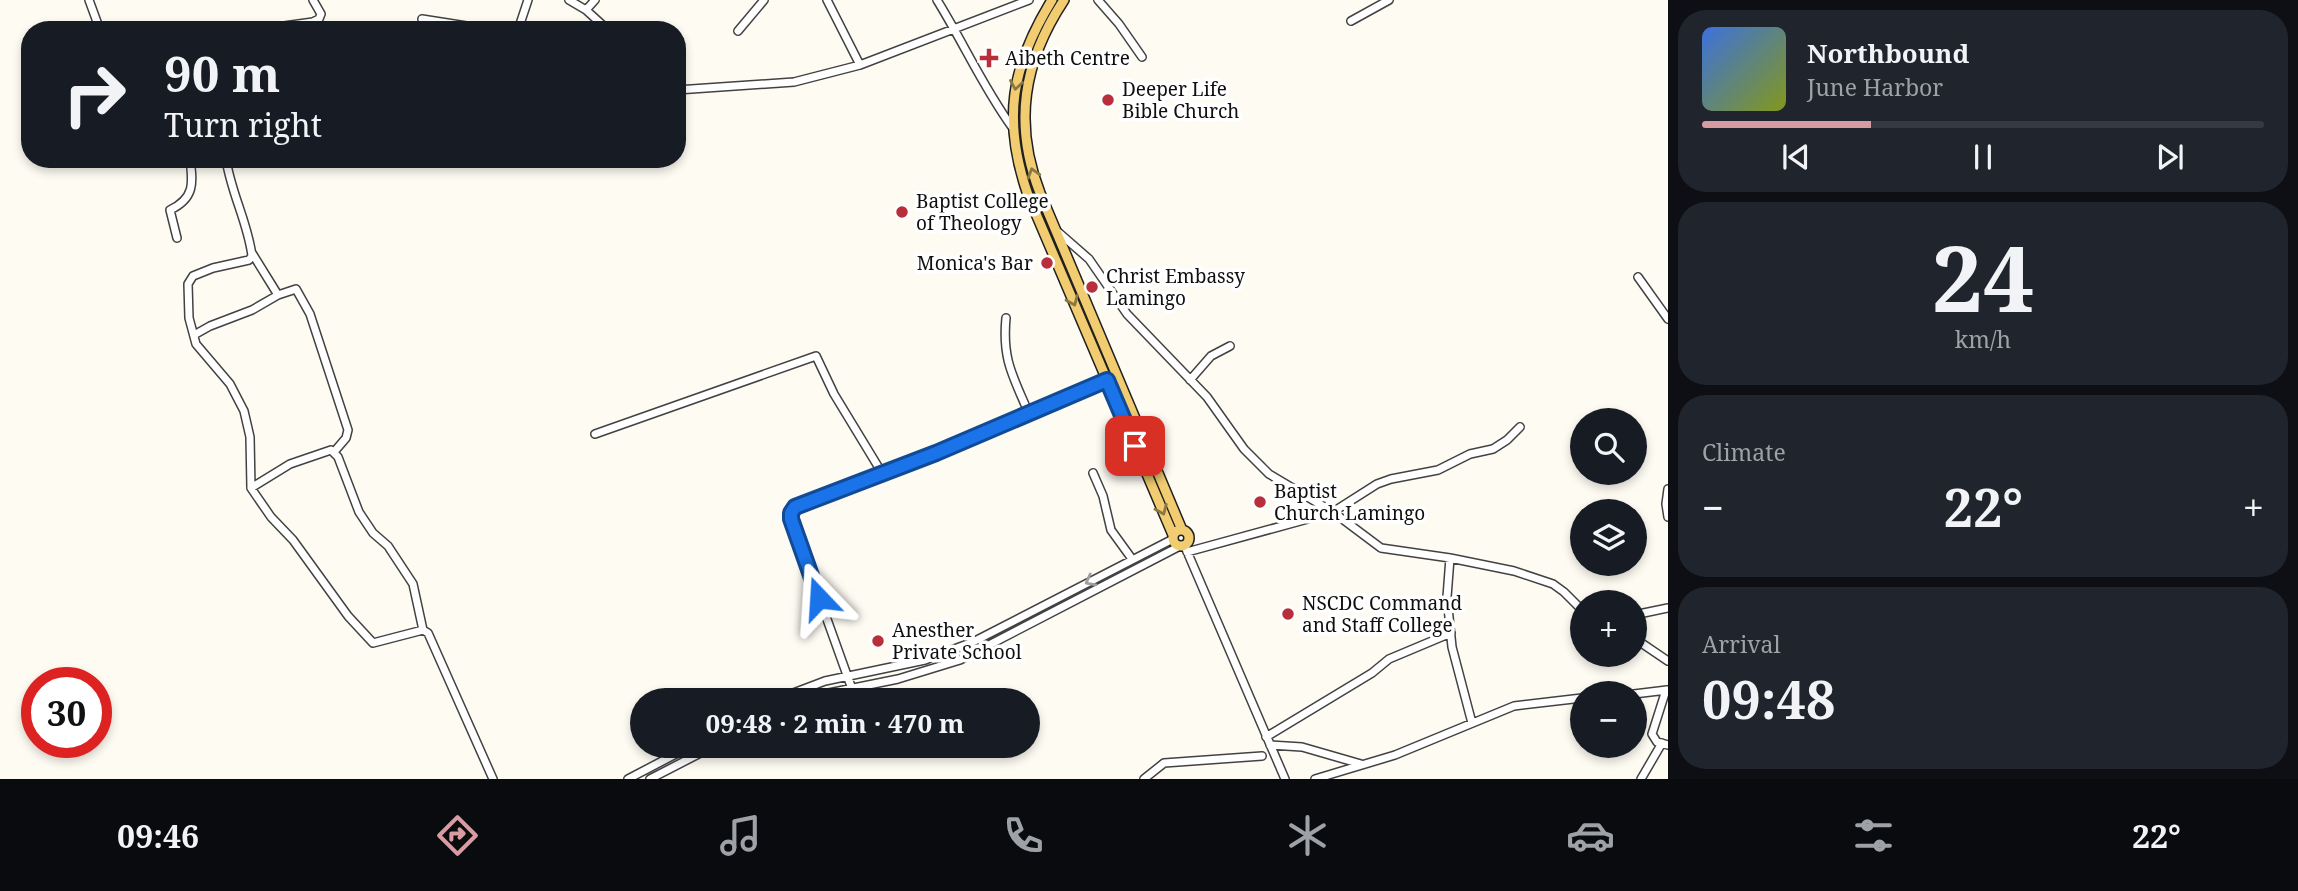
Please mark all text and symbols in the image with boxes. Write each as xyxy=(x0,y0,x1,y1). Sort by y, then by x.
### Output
text: Northbound xyxy=(1807,35,1969,71)
text: 90 m xyxy=(164,40,280,106)
place label: Aibeth Centre xyxy=(1005,45,1130,71)
marker: Aibeth Centre xyxy=(979,48,999,68)
icon: right xyxy=(49,49,140,140)
text: June Harbor xyxy=(1807,71,1943,103)
place label: Deeper Life Bible Church xyxy=(1122,76,1239,124)
one-way arrow xyxy=(1009,79,1024,91)
marker: Deeper Life Bible Church xyxy=(1100,92,1116,108)
text: Turn right xyxy=(164,103,322,146)
icon: previous xyxy=(1777,138,1815,176)
icon: pause xyxy=(1964,138,2002,176)
icon: next xyxy=(2151,138,2189,176)
one-way arrow xyxy=(1026,167,1041,179)
place label: Baptist College of Theology xyxy=(916,188,1049,236)
marker: Baptist College of Theology xyxy=(894,204,910,220)
text: 24 xyxy=(1932,215,2034,339)
place label: Monica's Bar xyxy=(917,250,1033,276)
marker: Monica's Bar xyxy=(1039,255,1055,271)
place label: Christ Embassy Lamingo xyxy=(1106,263,1245,311)
marker: Christ Embassy Lamingo xyxy=(1084,279,1100,295)
one-way arrow xyxy=(1065,293,1079,306)
text: km/h xyxy=(1955,323,2011,355)
map controls xyxy=(1570,408,1647,758)
button: search xyxy=(1570,408,1647,485)
pin xyxy=(1105,416,1165,476)
icon: arrive xyxy=(1116,427,1154,465)
text: Climate xyxy=(1702,436,1786,468)
text: 22° xyxy=(1944,471,2023,542)
place label: Baptist Church Lamingo xyxy=(1274,478,1425,526)
text: − xyxy=(1702,481,1724,533)
text: + xyxy=(2243,481,2264,533)
marker: Baptist Church Lamingo xyxy=(1252,494,1268,510)
button: layers xyxy=(1570,499,1647,576)
one-way arrow xyxy=(1154,503,1168,515)
position arrow xyxy=(782,561,856,635)
one-way arrow xyxy=(1085,573,1097,587)
place label: NSCDC Command and Staff College xyxy=(1302,590,1462,638)
button: + xyxy=(1570,590,1647,667)
marker: NSCDC Command and Staff College xyxy=(1280,606,1296,622)
place label: Anesther Private School xyxy=(892,617,1022,665)
text: Arrival xyxy=(1702,628,1781,660)
marker: Anesther Private School xyxy=(870,633,886,649)
text: 09:48 xyxy=(1702,663,1835,734)
speed limit sign: 30 xyxy=(21,667,112,758)
button: − xyxy=(1570,681,1647,758)
text: 09:48 · 2 min · 470 m xyxy=(705,705,965,741)
icon: directions xyxy=(433,811,482,860)
icon: music xyxy=(716,811,765,860)
icon: phone xyxy=(999,811,1048,860)
icon: climate xyxy=(1283,811,1332,860)
icon: car xyxy=(1566,811,1615,860)
icon: filters xyxy=(1849,811,1898,860)
text: 09:46 xyxy=(117,814,199,857)
text: 22° xyxy=(2132,814,2181,857)

